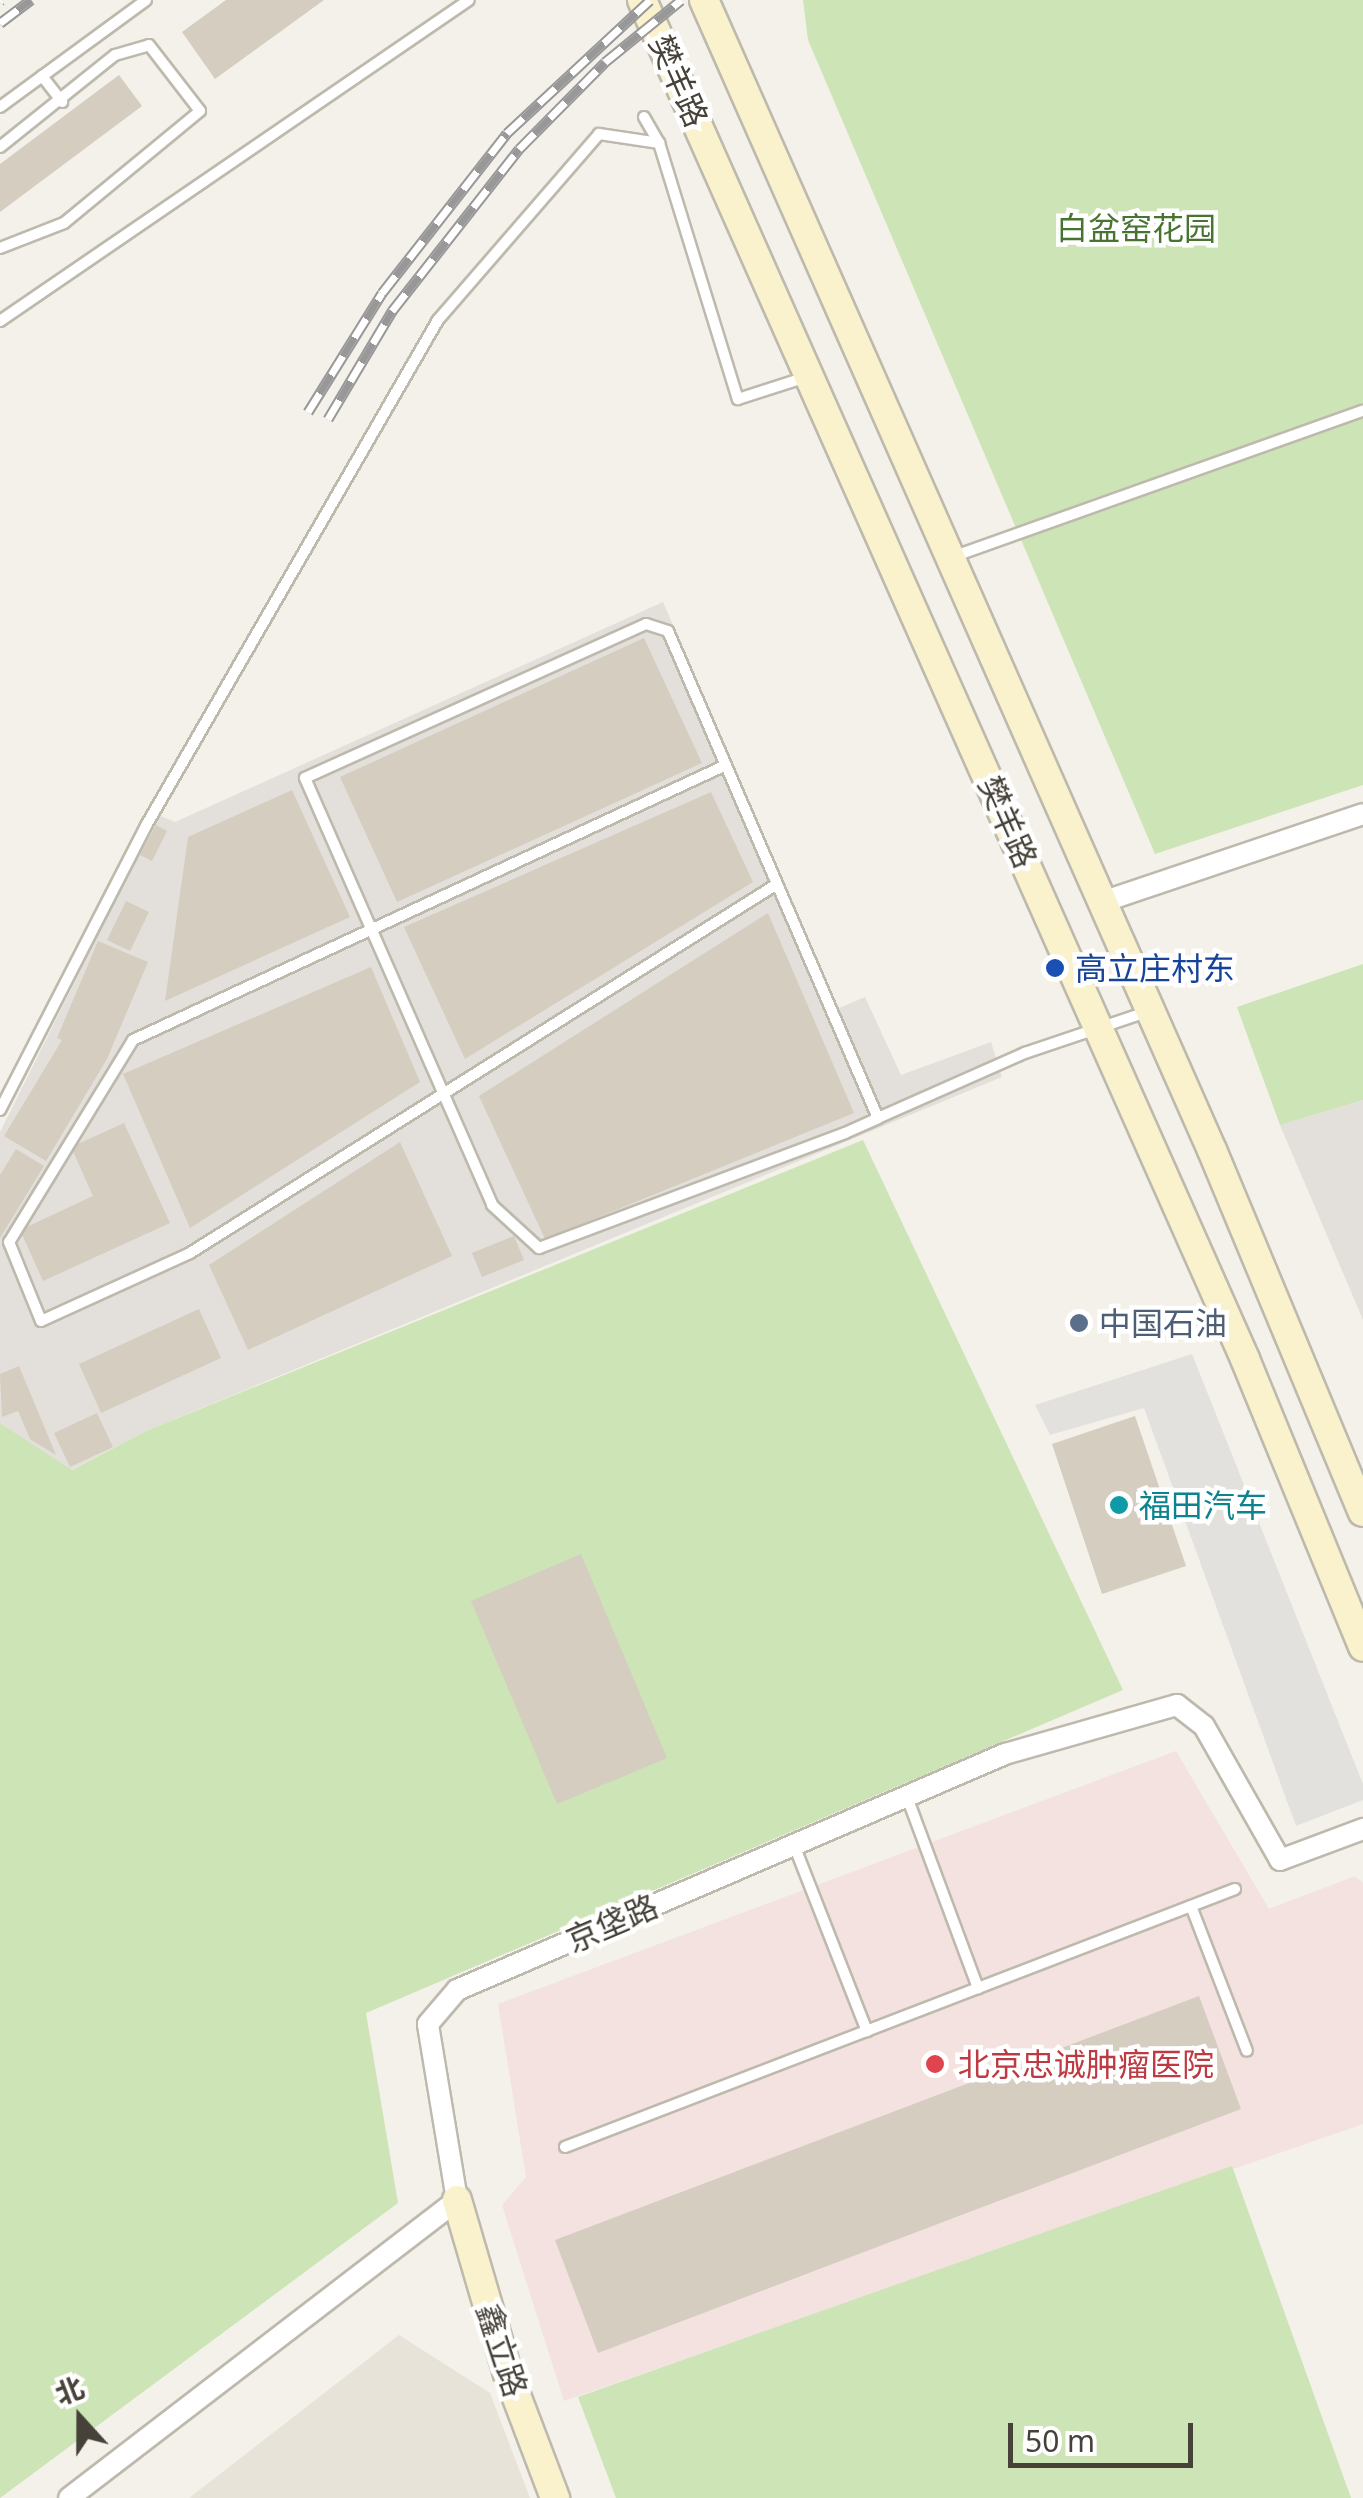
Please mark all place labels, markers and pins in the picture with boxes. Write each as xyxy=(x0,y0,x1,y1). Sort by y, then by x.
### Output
place label: 高立庄村东 xyxy=(1075,949,1235,987)
marker: 高立庄村东 xyxy=(1044,957,1066,979)
place label: 中国石油 xyxy=(1099,1304,1227,1342)
marker: 中国石油 xyxy=(1068,1312,1090,1334)
place label: 福田汽车 xyxy=(1139,1486,1267,1524)
marker: 福田汽车 xyxy=(1108,1494,1130,1516)
place label: 北京忠诚肿瘤医院 xyxy=(958,2045,1214,2083)
marker: 北京忠诚肿瘤医院 xyxy=(922,2051,948,2077)

